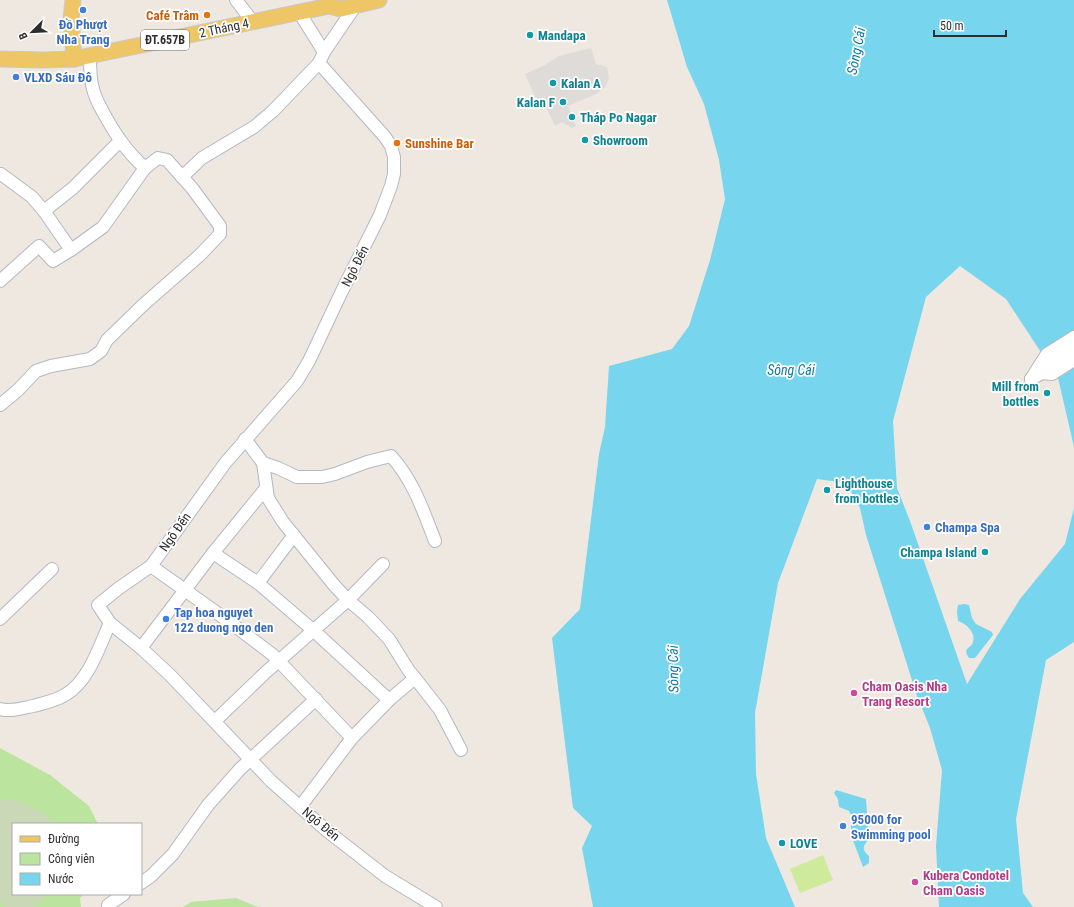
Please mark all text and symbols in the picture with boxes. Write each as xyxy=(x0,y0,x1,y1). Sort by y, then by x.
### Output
marker: Đồ Phượt Nha Trang xyxy=(78,5,88,15)
place label: Café Trâm xyxy=(146,8,199,23)
marker: Café Trâm xyxy=(202,10,212,20)
north arrow xyxy=(12,12,52,52)
scale bar xyxy=(934,12,1006,38)
street label: 2 Tháng 4 xyxy=(198,15,251,41)
place label: Đồ Phượt Nha Trang xyxy=(57,17,109,47)
text: 50 m xyxy=(940,19,964,33)
water label: Sông Cái xyxy=(844,25,869,76)
place label: Mandapa xyxy=(538,28,586,43)
text: B xyxy=(16,30,31,41)
road number: ĐT.657B xyxy=(141,30,189,50)
marker: Mandapa xyxy=(525,30,535,40)
place label: VLXD Sáu Đô xyxy=(24,70,92,85)
marker: VLXD Sáu Đô xyxy=(11,72,21,82)
place label: Kalan A xyxy=(561,76,601,91)
marker: Kalan A xyxy=(548,78,558,88)
place label: Kalan F xyxy=(517,95,555,110)
marker: Kalan F xyxy=(558,97,568,107)
place label: Tháp Po Nagar xyxy=(580,110,658,125)
marker: Tháp Po Nagar xyxy=(567,112,577,122)
place label: Showroom xyxy=(593,133,648,148)
marker: Showroom xyxy=(580,135,590,145)
place label: Sunshine Bar xyxy=(405,136,474,151)
marker: Sunshine Bar xyxy=(392,138,402,148)
street label: Ngô Đến xyxy=(338,243,372,289)
water label: Sông Cái xyxy=(767,362,816,378)
place label: Mill from bottles xyxy=(992,379,1039,409)
marker: Mill from bottles xyxy=(1042,388,1052,398)
place label: Lighthouse from bottles xyxy=(835,476,899,506)
marker: Lighthouse from bottles xyxy=(822,485,832,495)
street label: Ngô Đến xyxy=(156,510,194,554)
place label: Champa Spa xyxy=(935,520,1000,535)
marker: Champa Spa xyxy=(922,522,932,532)
place label: Champa Island xyxy=(900,545,977,560)
marker: Champa Island xyxy=(980,547,990,557)
place label: Tap hoa nguyet 122 duong ngo den xyxy=(174,605,273,635)
marker: Tap hoa nguyet 122 duong ngo den xyxy=(161,614,171,624)
water label: Sông Cái xyxy=(665,644,681,693)
place label: Cham Oasis Nha Trang Resort xyxy=(862,679,947,709)
marker: Cham Oasis Nha Trang Resort xyxy=(849,688,859,698)
street label: Ngô Đến xyxy=(299,804,343,844)
place label: 95000 for Swimming pool xyxy=(851,812,931,842)
marker: 95000 for Swimming pool xyxy=(838,821,848,831)
legend xyxy=(12,823,142,895)
text: Đường xyxy=(48,832,79,846)
place label: LOVE xyxy=(790,836,818,851)
marker: LOVE xyxy=(777,838,787,848)
text: Công viên xyxy=(48,852,95,866)
place label: Kubera Condotel Cham Oasis xyxy=(923,868,1009,898)
text: Nước xyxy=(48,872,74,886)
marker: Kubera Condotel Cham Oasis xyxy=(910,877,920,887)

